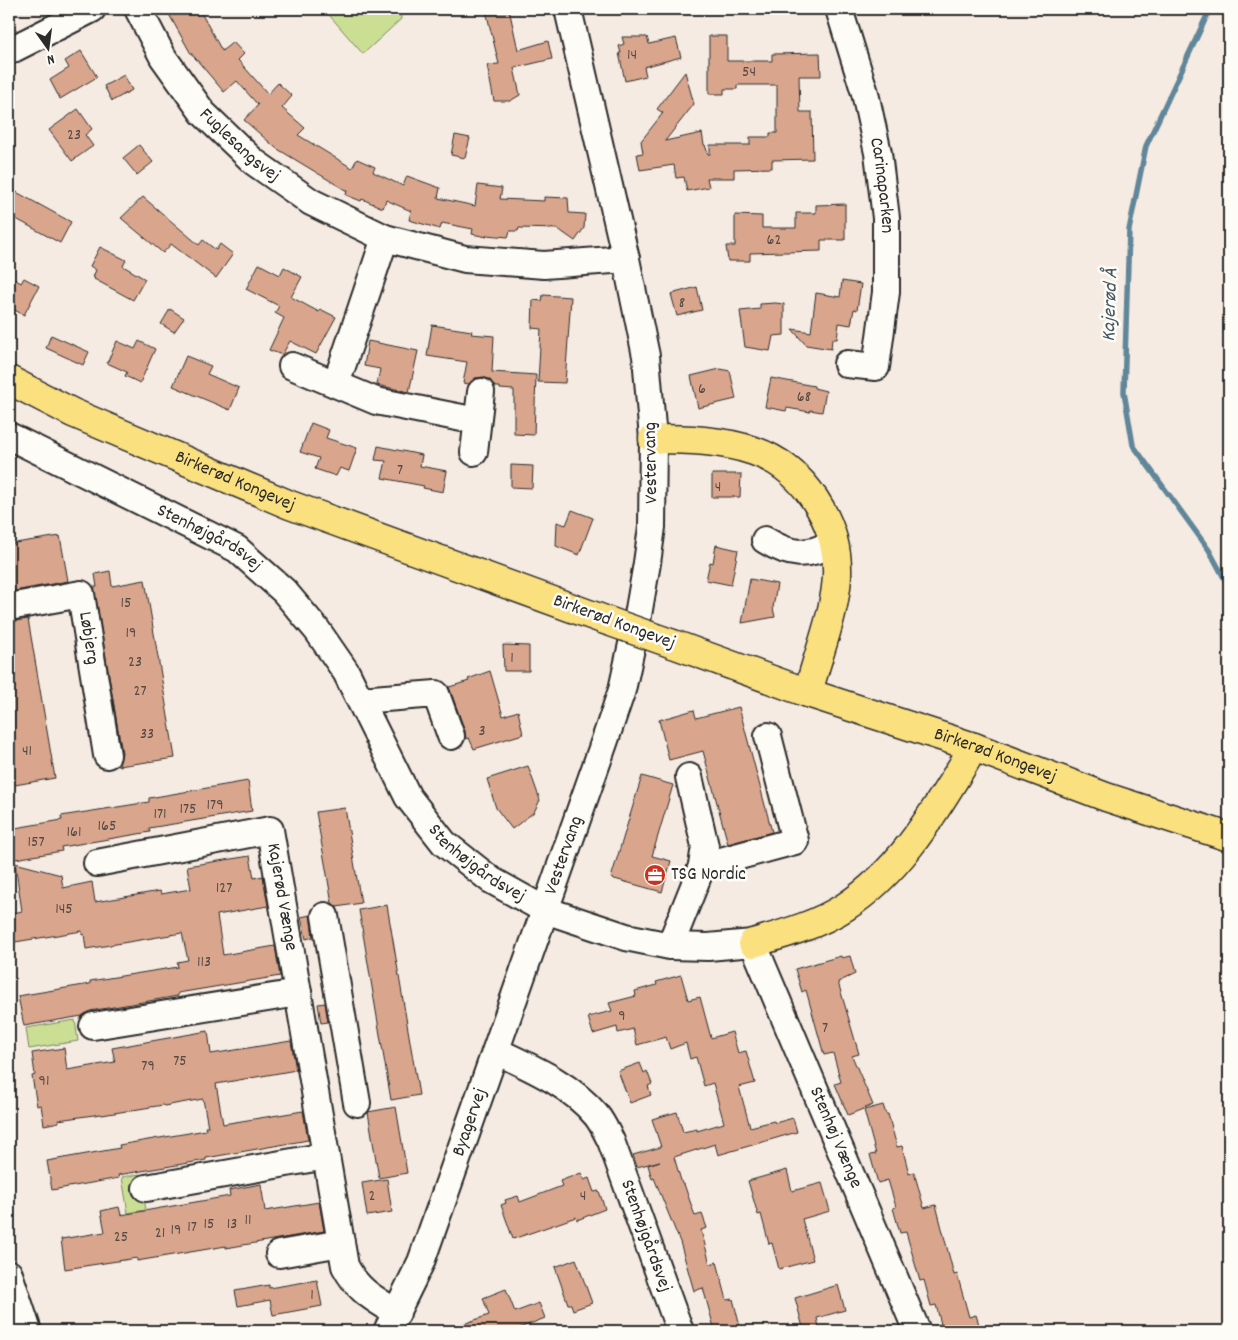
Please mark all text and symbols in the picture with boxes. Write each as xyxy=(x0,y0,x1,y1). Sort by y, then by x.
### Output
north arrow xyxy=(22,22,72,72)
house number: 14 xyxy=(627,44,637,67)
text: N xyxy=(45,48,56,69)
house number: 54 xyxy=(742,61,756,84)
street label: Fuglesangsvej xyxy=(193,102,285,190)
house number: 23 xyxy=(67,124,81,147)
street label: Carinaparken xyxy=(862,135,900,233)
house number: 62 xyxy=(767,229,781,252)
water label: Kajerød Å xyxy=(1096,266,1126,342)
house number: 8 xyxy=(679,292,685,315)
house number: 6 xyxy=(698,378,706,401)
house number: 68 xyxy=(797,386,811,409)
street label: Vestervang xyxy=(638,422,666,504)
street label: Birkerød Kongevej xyxy=(171,444,299,519)
house number: 7 xyxy=(397,459,403,482)
house number: 4 xyxy=(715,476,721,499)
street label: Stenhøjgårdsvej xyxy=(152,498,268,579)
street label: Birkerød Kongevej xyxy=(549,588,679,658)
house number: 15 xyxy=(121,592,131,615)
street label: Løbjerg xyxy=(71,610,106,667)
house number: 19 xyxy=(126,622,136,645)
house number: 1 xyxy=(510,647,514,670)
house number: 23 xyxy=(128,651,142,674)
house number: 27 xyxy=(133,680,147,703)
house number: 3 xyxy=(478,720,486,743)
street label: Birkerød Kongevej xyxy=(930,721,1060,790)
house number: 33 xyxy=(140,723,154,746)
house number: 41 xyxy=(22,740,32,763)
house number: 179 xyxy=(207,794,223,817)
house number: 175 xyxy=(179,798,197,821)
house number: 171 xyxy=(153,803,167,826)
street label: Vestervang xyxy=(538,812,591,899)
house number: 165 xyxy=(98,815,116,838)
street label: Stenhøjgårdsvej xyxy=(421,819,530,910)
house number: 161 xyxy=(67,821,81,844)
house number: 157 xyxy=(27,831,45,854)
street label: Kajerød Vænge xyxy=(259,841,304,953)
place label: TSG Nordic xyxy=(671,862,746,889)
office icon: TSG Nordic xyxy=(643,863,667,887)
house number: 127 xyxy=(216,877,232,900)
house number: 145 xyxy=(55,898,73,921)
house number: 113 xyxy=(197,951,211,974)
house number: 9 xyxy=(618,1005,626,1028)
house number: 7 xyxy=(822,1017,828,1040)
house number: 75 xyxy=(173,1050,187,1073)
house number: 79 xyxy=(141,1055,155,1078)
house number: 91 xyxy=(39,1070,49,1093)
street label: Stenhøj Vænge xyxy=(802,1083,869,1193)
street label: Byagervej xyxy=(446,1085,495,1160)
street label: Stenhøjgårdsvej xyxy=(613,1176,678,1296)
house number: 2 xyxy=(369,1185,376,1208)
house number: 4 xyxy=(580,1185,586,1208)
house number: 11 xyxy=(244,1209,252,1232)
house number: 15 xyxy=(204,1213,214,1236)
house number: 13 xyxy=(227,1213,237,1236)
house number: 17 xyxy=(187,1216,197,1239)
house number: 19 xyxy=(171,1219,181,1242)
house number: 21 xyxy=(155,1222,165,1245)
house number: 25 xyxy=(114,1226,128,1249)
house number: 1 xyxy=(310,1284,314,1307)

